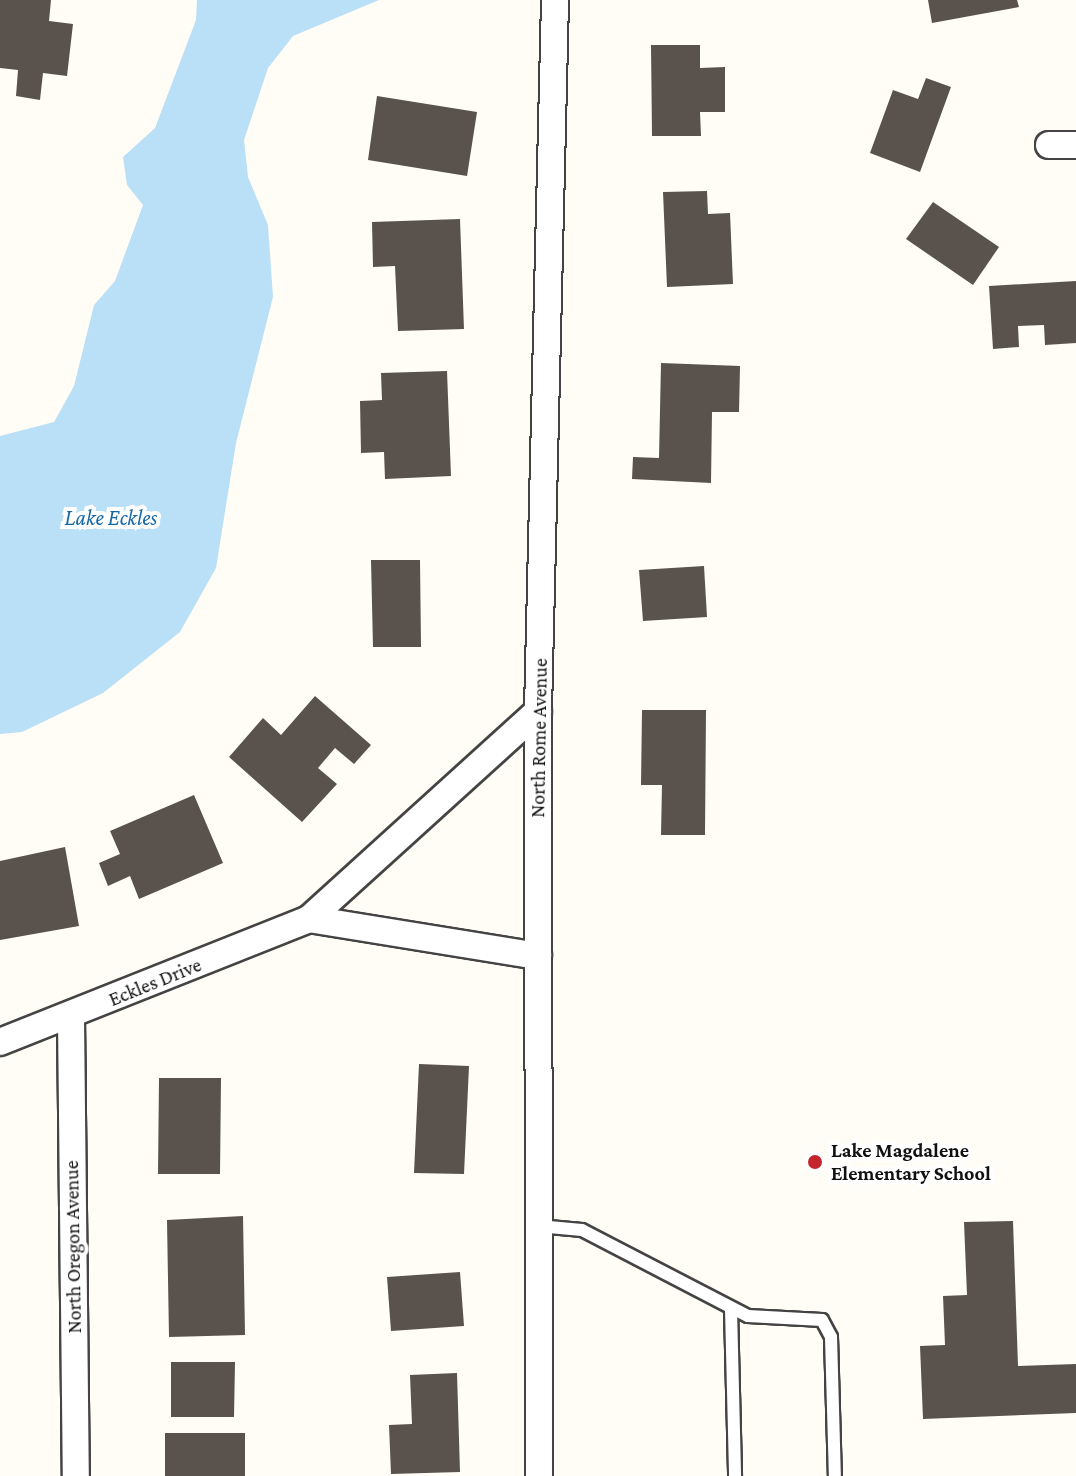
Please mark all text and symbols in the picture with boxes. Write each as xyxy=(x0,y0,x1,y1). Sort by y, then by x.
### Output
water label: Lake Eckles xyxy=(65,505,157,531)
street label: North Rome Avenue xyxy=(526,658,552,818)
street label: Eckles Drive xyxy=(105,953,205,1011)
place label: Lake Magdalene Elementary School xyxy=(831,1138,991,1185)
marker: Lake Magdalene Elementary School xyxy=(806,1153,824,1171)
street label: North Oregon Avenue xyxy=(59,1160,87,1334)

